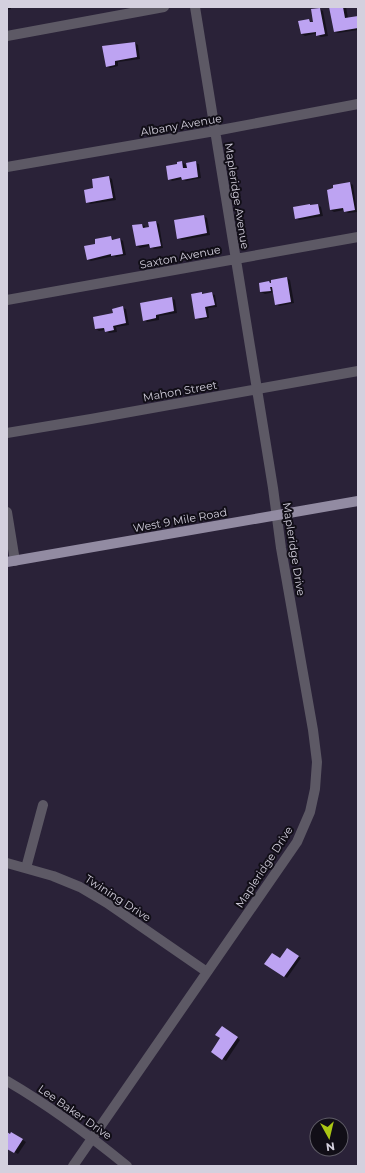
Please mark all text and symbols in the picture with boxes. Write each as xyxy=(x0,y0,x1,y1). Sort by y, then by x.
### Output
street label: Albany Avenue xyxy=(139,111,223,139)
street label: Mapleridge Avenue xyxy=(222,142,252,250)
street label: Saxton Avenue xyxy=(138,242,222,272)
street label: Mahon Street xyxy=(142,378,219,404)
street label: Mapleridge Drive xyxy=(280,501,308,597)
street label: West 9 Mile Road xyxy=(132,505,228,535)
street label: Mapleridge Drive xyxy=(232,823,296,911)
street label: Twining Drive xyxy=(82,872,154,925)
street label: Lee Baker Drive xyxy=(36,1081,115,1143)
north arrow xyxy=(309,1117,349,1157)
text: N xyxy=(325,1139,336,1154)

